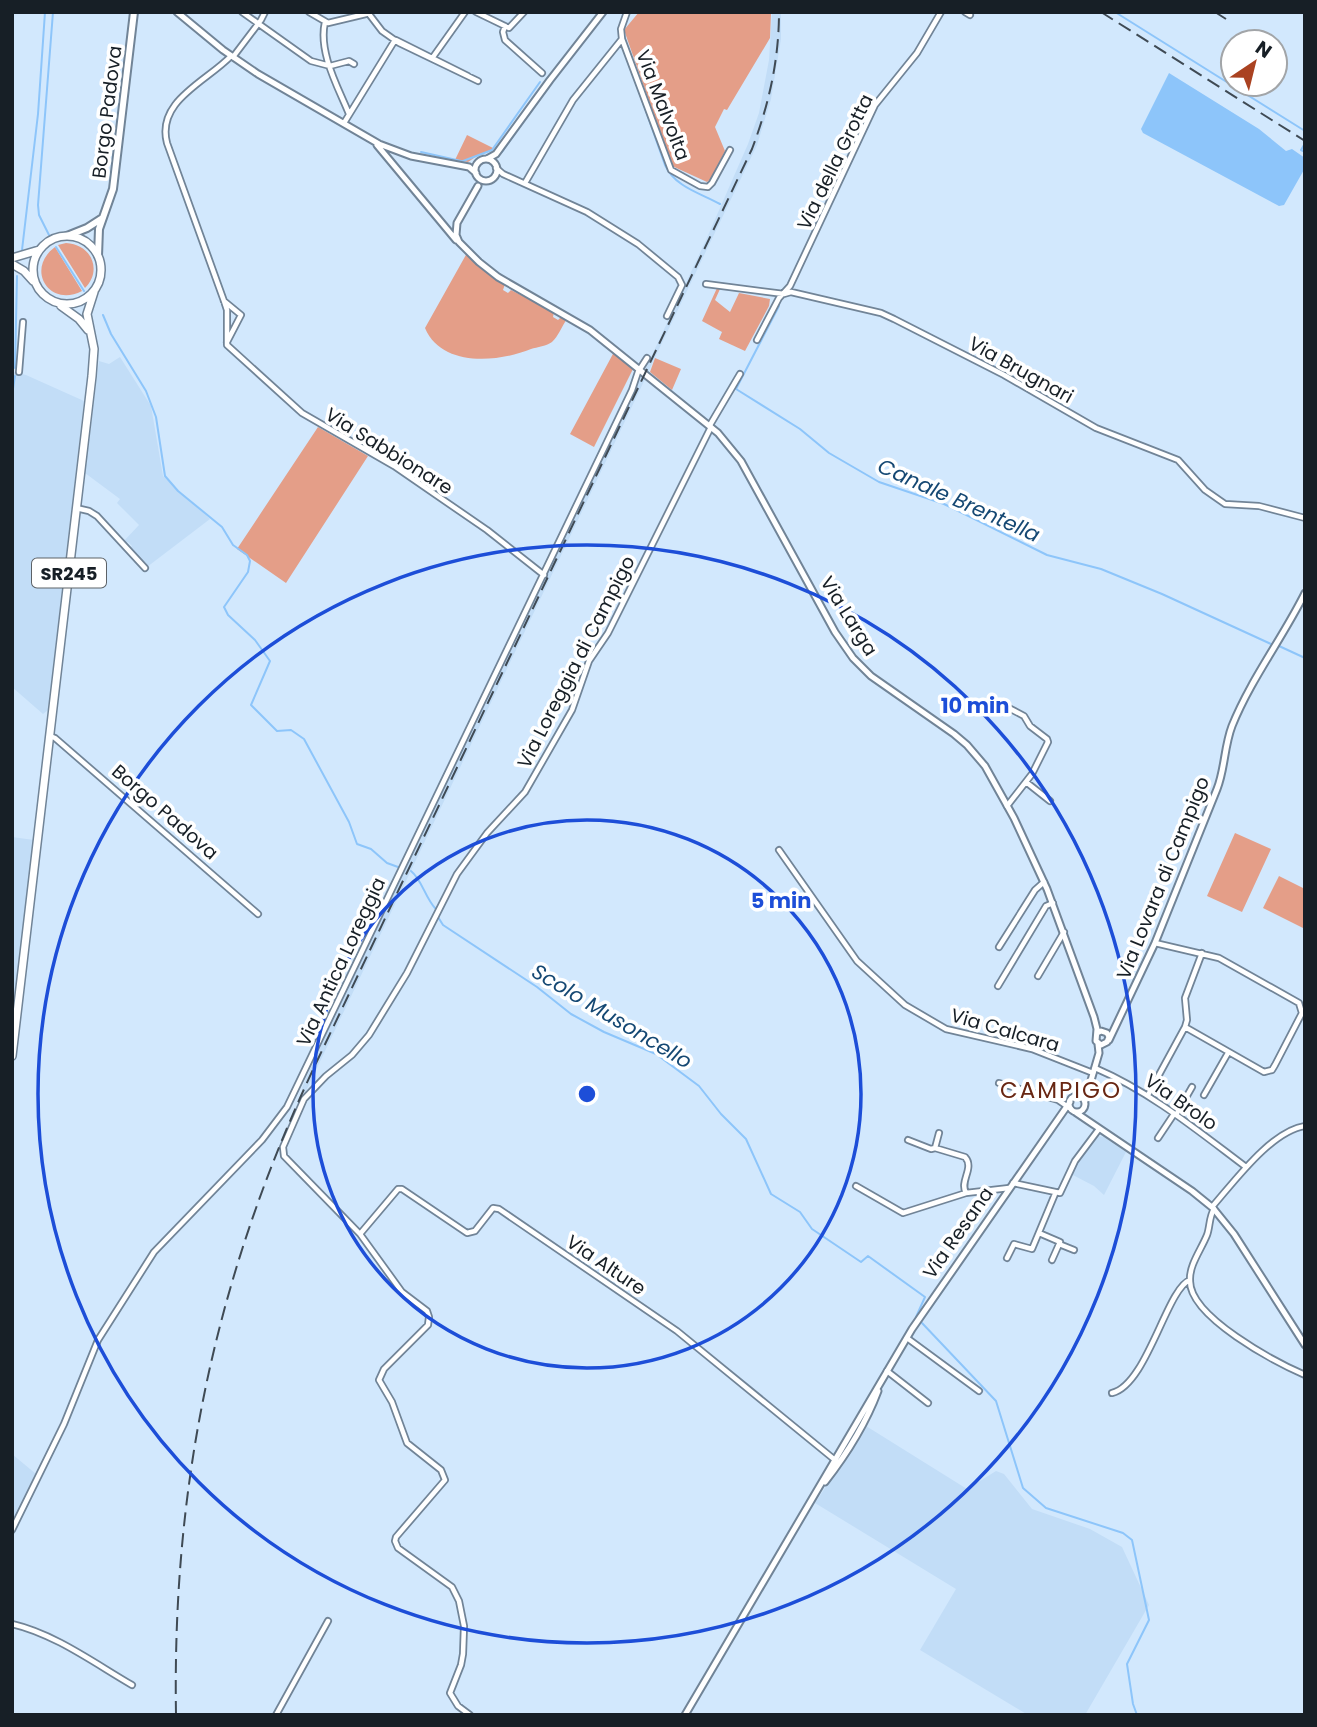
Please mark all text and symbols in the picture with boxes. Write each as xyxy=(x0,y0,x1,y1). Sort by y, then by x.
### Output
north arrow xyxy=(1219,28,1289,98)
text: N xyxy=(1250,34,1277,65)
street label: Borgo Padova xyxy=(85,44,129,180)
street label: Via Malvolta xyxy=(630,46,696,164)
street label: Via della Grotta xyxy=(790,90,880,234)
street label: Via Brugnari xyxy=(964,330,1078,410)
street label: Via Sabbionare xyxy=(320,401,458,501)
water label: Canale Brentella xyxy=(873,451,1045,549)
street label: Via Loreggia di Campigo xyxy=(511,551,641,773)
road number: SR245 xyxy=(32,558,106,588)
street label: Via Larga xyxy=(814,571,884,661)
text: 10 min xyxy=(941,691,1009,720)
street label: Borgo Padova xyxy=(106,758,224,866)
street label: Via Lovara di Campigo xyxy=(1110,773,1216,983)
street label: Via Antica Loreggia xyxy=(290,873,392,1051)
text: 5 min xyxy=(751,886,811,915)
water label: Scolo Musoncello xyxy=(526,957,698,1075)
street label: Via Calcara xyxy=(947,1002,1063,1058)
street label: Via Brolo xyxy=(1139,1067,1223,1137)
district label: CAMPIGO xyxy=(1000,1074,1122,1106)
centre of rings xyxy=(575,1082,599,1106)
street label: Via Resana xyxy=(916,1182,1000,1284)
street label: Via Alture xyxy=(561,1228,651,1302)

